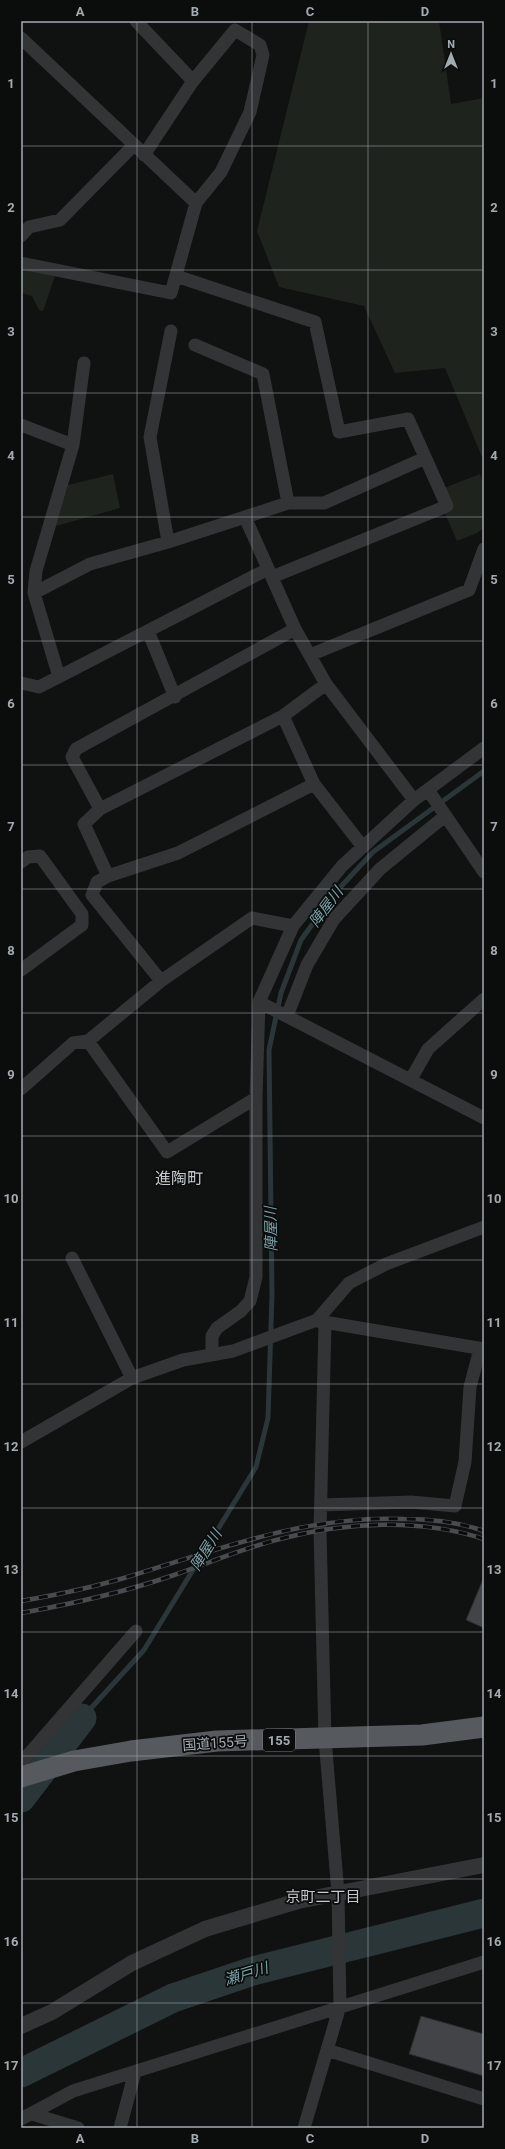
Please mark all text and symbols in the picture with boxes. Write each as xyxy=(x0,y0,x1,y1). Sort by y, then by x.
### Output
text: A xyxy=(76,4,85,19)
text: B xyxy=(191,4,199,19)
text: C xyxy=(306,4,315,19)
text: D xyxy=(421,4,429,19)
north arrow xyxy=(431,34,471,74)
text: N xyxy=(447,38,455,51)
text: 1 xyxy=(7,76,15,91)
text: 1 xyxy=(490,76,498,91)
text: 2 xyxy=(7,200,15,215)
text: 2 xyxy=(490,200,498,215)
text: 3 xyxy=(7,324,15,339)
text: 3 xyxy=(490,324,498,339)
text: 4 xyxy=(7,448,15,463)
text: 4 xyxy=(490,448,498,463)
text: 5 xyxy=(7,572,15,587)
text: 5 xyxy=(490,572,498,587)
text: 6 xyxy=(7,696,15,711)
text: 6 xyxy=(490,696,498,711)
text: 7 xyxy=(7,819,15,834)
text: 7 xyxy=(490,819,498,834)
water label: 陣屋川 xyxy=(305,882,348,930)
text: 8 xyxy=(7,943,15,958)
text: 8 xyxy=(490,943,498,958)
text: 9 xyxy=(7,1067,15,1082)
text: 9 xyxy=(490,1067,498,1082)
district label: 進陶町 xyxy=(155,1169,203,1188)
text: 10 xyxy=(4,1191,18,1206)
text: 10 xyxy=(487,1191,501,1206)
water label: 陣屋川 xyxy=(262,1204,280,1252)
text: 11 xyxy=(4,1315,18,1330)
text: 11 xyxy=(487,1315,501,1330)
text: 12 xyxy=(4,1439,18,1454)
text: 12 xyxy=(487,1439,501,1454)
water label: 陣屋川 xyxy=(186,1524,227,1574)
text: 13 xyxy=(4,1562,18,1577)
text: 13 xyxy=(487,1562,501,1577)
text: 14 xyxy=(4,1686,19,1701)
text: 14 xyxy=(487,1686,502,1701)
road number: 155 xyxy=(263,1729,295,1751)
street label: 国道155号 xyxy=(182,1733,248,1753)
text: 15 xyxy=(4,1810,18,1825)
text: 15 xyxy=(487,1810,501,1825)
district label: 京町二丁目 xyxy=(285,1888,361,1906)
text: 16 xyxy=(4,1934,19,1949)
text: 16 xyxy=(487,1934,502,1949)
water label: 瀬戸川 xyxy=(222,1958,272,1989)
text: 17 xyxy=(4,2058,18,2073)
text: 17 xyxy=(487,2058,501,2073)
text: A xyxy=(76,2131,85,2146)
text: B xyxy=(191,2131,199,2146)
text: C xyxy=(306,2131,315,2146)
text: D xyxy=(421,2131,429,2146)

